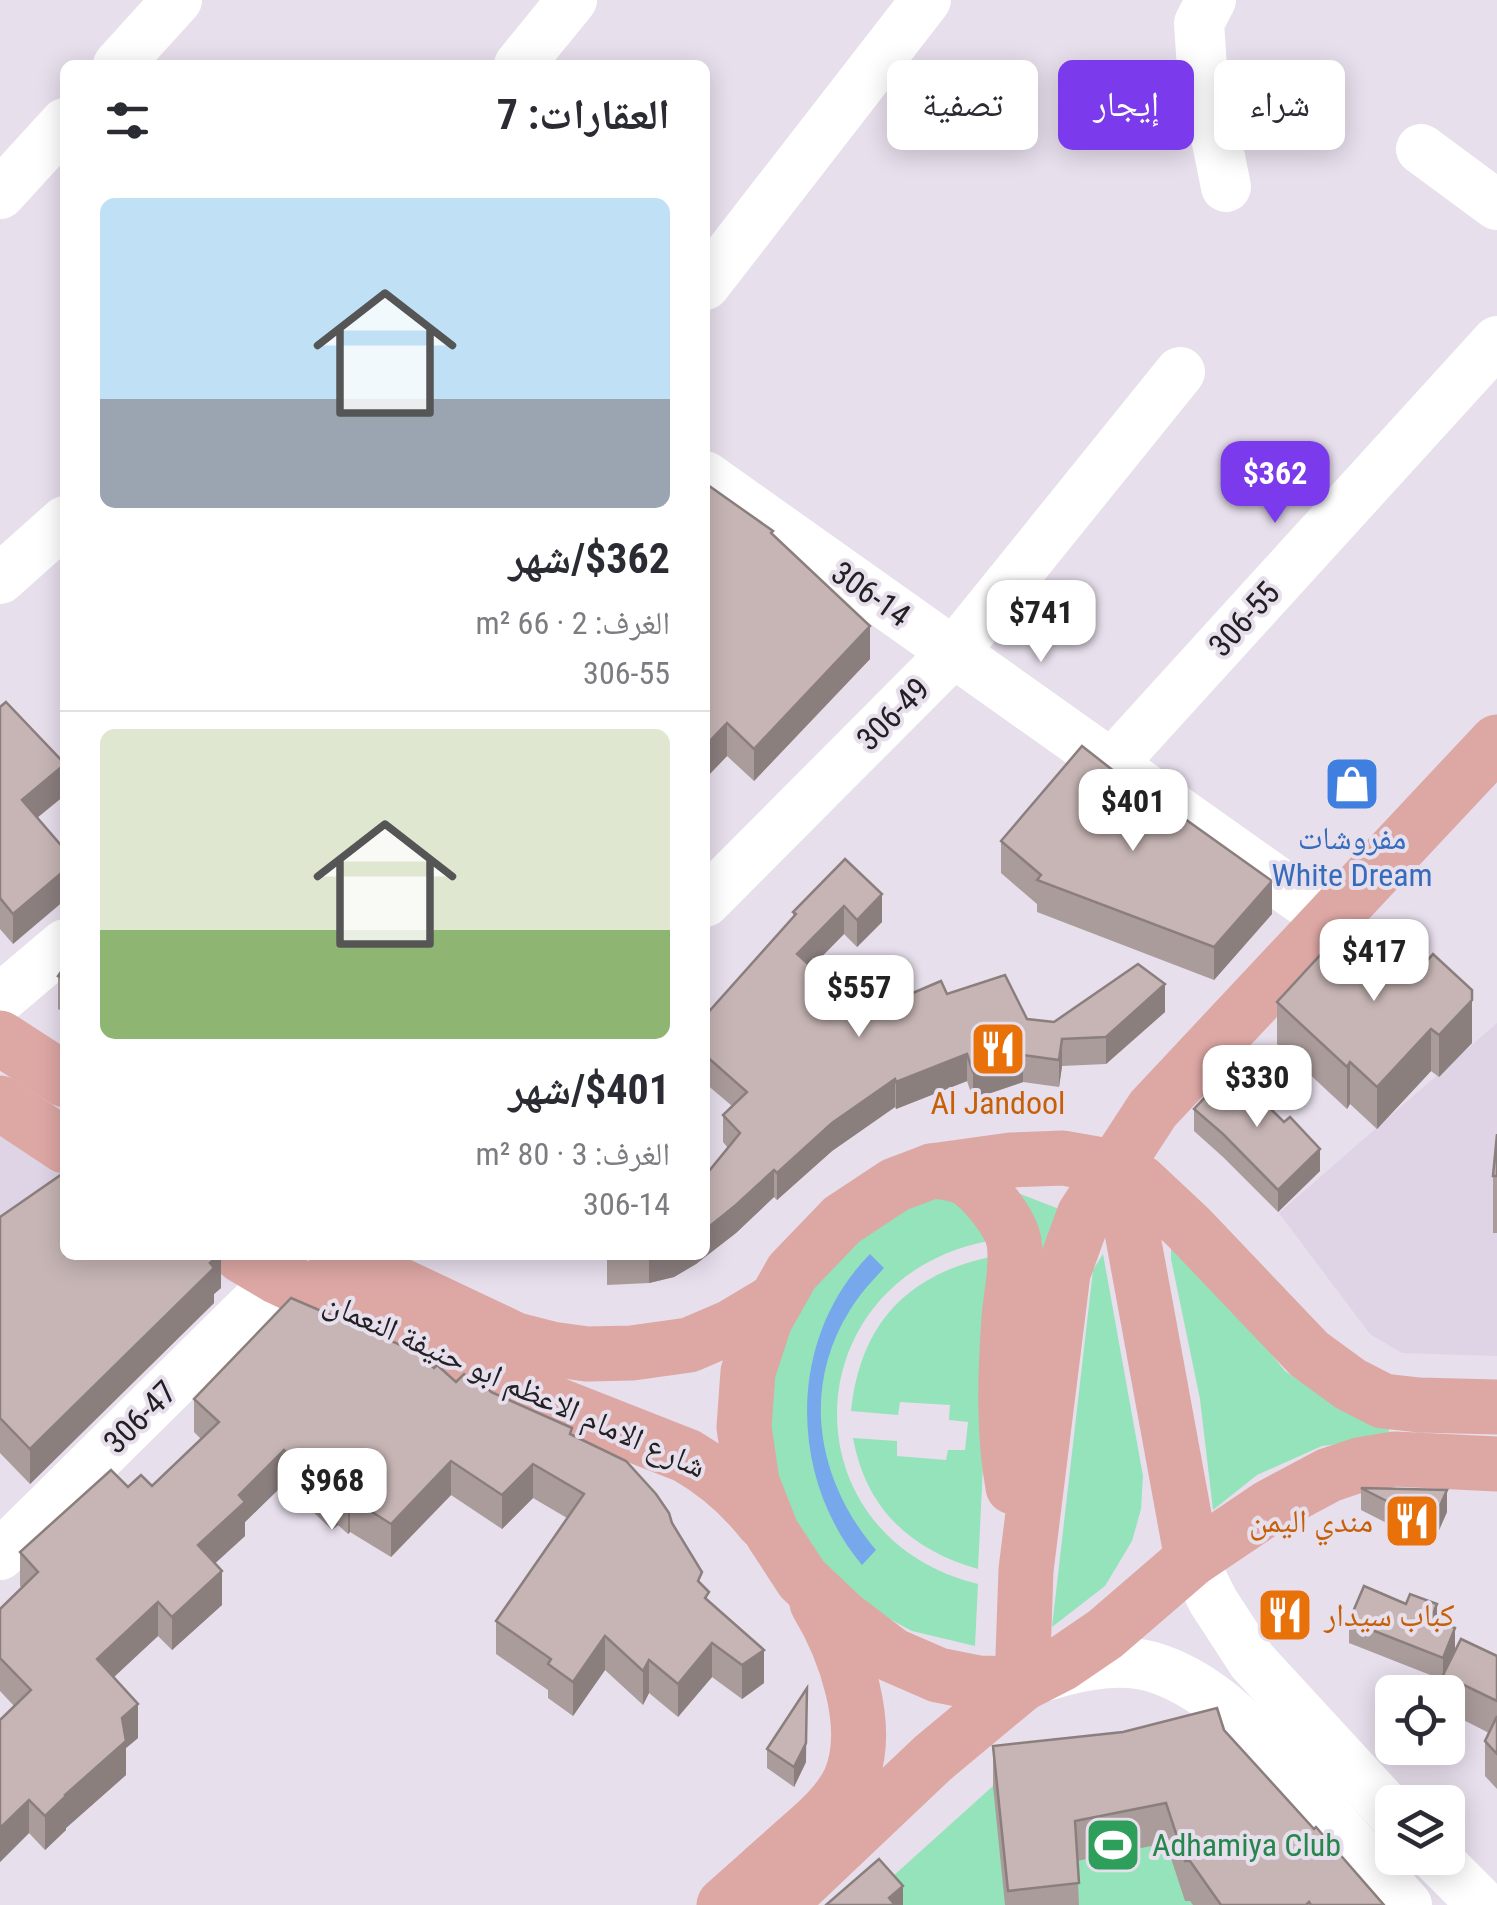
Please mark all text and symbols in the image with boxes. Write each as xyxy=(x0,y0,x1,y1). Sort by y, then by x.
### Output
chip: تصفية xyxy=(887,60,1038,150)
chip: إيجار xyxy=(1058,60,1194,150)
chip: شراء xyxy=(1214,60,1345,150)
text: العقارات: 7 xyxy=(497,90,670,139)
icon: filters xyxy=(100,93,155,148)
icon: home xyxy=(295,263,475,443)
pin: $362 xyxy=(1216,441,1334,526)
text: $362 xyxy=(1243,454,1307,492)
text: $362/شهر xyxy=(508,534,670,583)
street label: 306-14 xyxy=(825,554,917,634)
street label: 306-55 xyxy=(1201,574,1287,664)
pin: $741 xyxy=(982,580,1100,665)
text: $741 xyxy=(1009,593,1073,631)
text: الغرف: 2 · 66 m² xyxy=(476,604,670,642)
text: 306-55 xyxy=(583,654,670,692)
street label: 306-49 xyxy=(849,670,937,758)
shop icon: مفروشات White Dream xyxy=(1322,754,1382,814)
pin: $401 xyxy=(1074,769,1192,854)
text: $401 xyxy=(1101,782,1165,820)
icon: home xyxy=(295,794,475,974)
place label: مفروشات White Dream xyxy=(1271,819,1433,894)
pin: $417 xyxy=(1315,919,1433,1004)
text: $417 xyxy=(1342,932,1406,970)
pin: $557 xyxy=(800,955,918,1040)
text: $557 xyxy=(827,968,891,1006)
restaurant icon: Al Jandool xyxy=(968,1019,1028,1079)
pin: $330 xyxy=(1198,1045,1316,1130)
text: $330 xyxy=(1225,1058,1289,1096)
text: $401/شهر xyxy=(508,1065,670,1114)
place label: Al Jandool xyxy=(931,1084,1065,1122)
text: الغرف: 3 · 80 m² xyxy=(476,1135,670,1173)
text: 306-14 xyxy=(583,1185,670,1223)
street label: شارع الامام الاعظم ابو حنيفة النعمان xyxy=(317,1282,712,1487)
street label: 306-47 xyxy=(96,1373,184,1461)
pin: $968 xyxy=(273,1448,391,1533)
text: $968 xyxy=(300,1461,364,1499)
restaurant icon: مندي اليمن xyxy=(1382,1491,1442,1551)
place label: مندي اليمن xyxy=(1249,1502,1373,1546)
restaurant icon: كباب سيدار xyxy=(1255,1585,1315,1645)
place label: كباب سيدار xyxy=(1323,1596,1454,1634)
map controls xyxy=(1375,1675,1465,1875)
button: locate xyxy=(1375,1675,1465,1765)
button: layers xyxy=(1375,1785,1465,1875)
sports icon: Adhamiya Club xyxy=(1083,1815,1143,1875)
place label: Adhamiya Club xyxy=(1152,1826,1341,1864)

